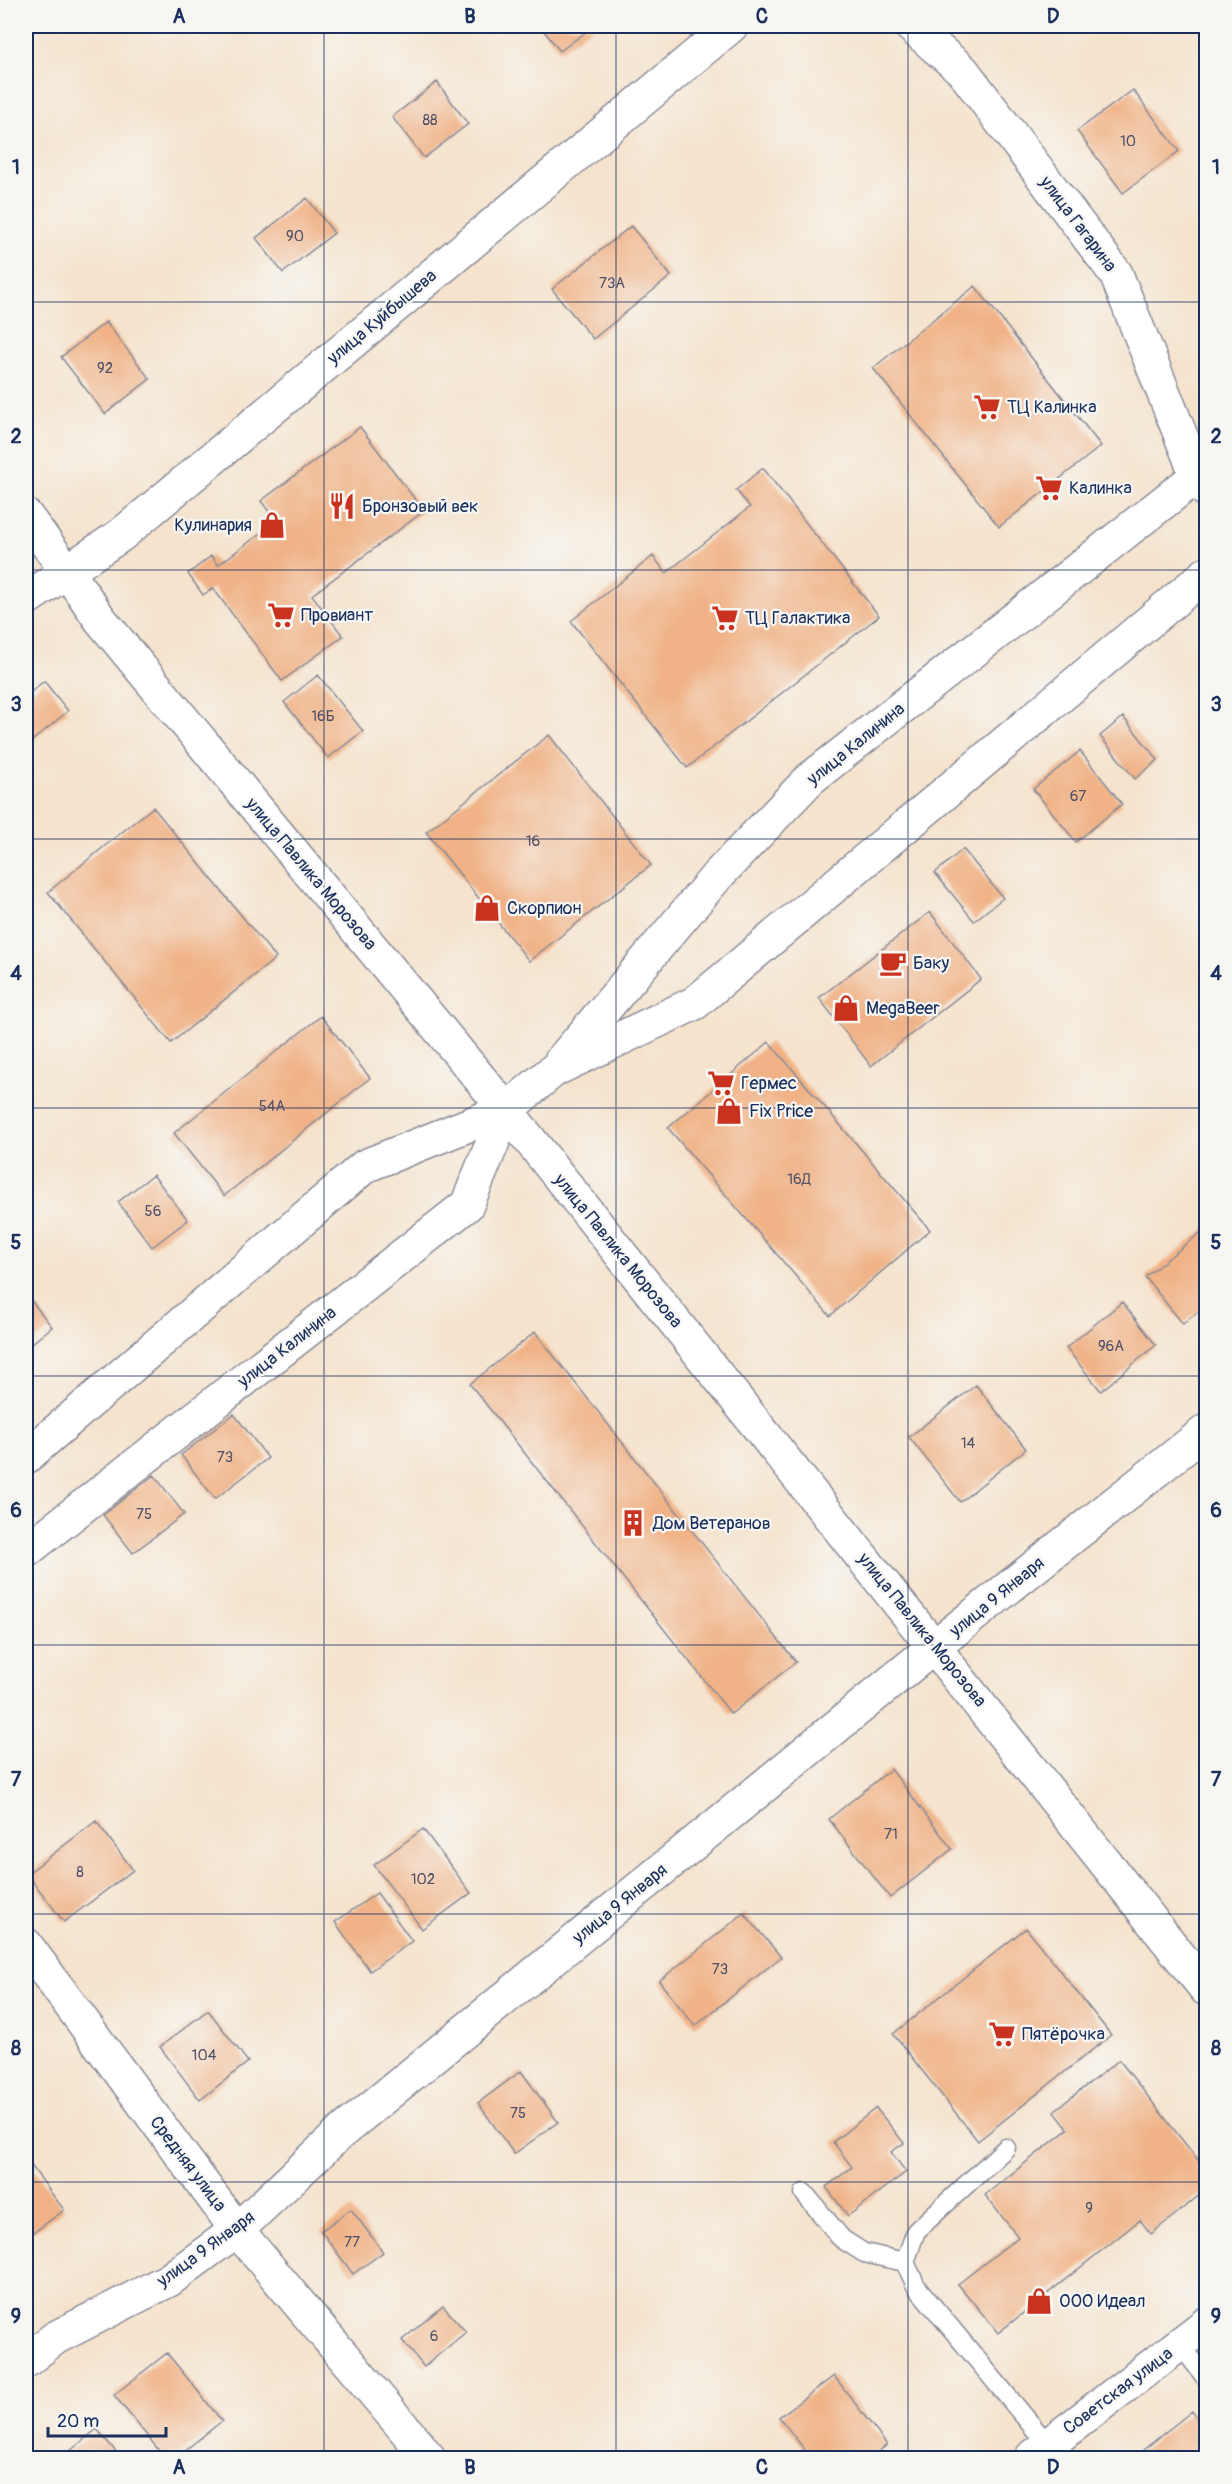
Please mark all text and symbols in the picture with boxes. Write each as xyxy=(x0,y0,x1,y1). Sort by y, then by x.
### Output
text: A xyxy=(173,4,186,29)
text: B xyxy=(464,4,476,29)
text: C xyxy=(756,4,768,29)
text: D xyxy=(1047,4,1060,29)
house number: 88 xyxy=(422,111,438,130)
house number: 10 xyxy=(1120,132,1136,151)
text: 1 xyxy=(12,155,20,180)
text: 1 xyxy=(1212,155,1220,180)
street label: улица Гагарина xyxy=(1034,171,1122,276)
house number: 90 xyxy=(286,227,304,246)
street label: улица Куйбышева xyxy=(322,264,442,370)
house number: 73А xyxy=(599,274,625,293)
house number: 92 xyxy=(97,359,113,378)
supermarket icon: ТЦ Калинка xyxy=(972,392,1002,422)
place label: ТЦ Калинка xyxy=(1007,396,1097,419)
text: 2 xyxy=(10,424,22,449)
text: 2 xyxy=(1210,424,1222,449)
supermarket icon: Калинка xyxy=(1034,473,1064,503)
place label: Калинка xyxy=(1069,477,1132,500)
restaurant icon: Бронзовый век xyxy=(327,491,357,521)
place label: Бронзовый век xyxy=(362,495,478,518)
shop icon: Кулинария xyxy=(257,510,287,540)
place label: Кулинария xyxy=(174,514,252,537)
supermarket icon: Провиант xyxy=(266,600,296,630)
supermarket icon: ТЦ Галактика xyxy=(710,603,740,633)
place label: Провиант xyxy=(301,604,373,627)
place label: ТЦ Галактика xyxy=(745,607,850,630)
text: 3 xyxy=(10,692,22,717)
text: 3 xyxy=(1210,692,1222,717)
street label: улица Калинина xyxy=(802,698,910,791)
house number: 16Б xyxy=(311,707,335,726)
house number: 67 xyxy=(1070,787,1086,806)
street label: улица Павлика Морозова xyxy=(240,792,382,955)
house number: 16 xyxy=(526,832,540,851)
shop icon: Скорпион xyxy=(472,893,502,923)
place label: Скорпион xyxy=(507,897,581,920)
cafe icon: Баку xyxy=(878,948,908,978)
place label: Баку xyxy=(913,952,949,975)
text: 4 xyxy=(10,961,22,986)
text: 4 xyxy=(1210,961,1222,986)
shop icon: MegaBeer xyxy=(831,993,861,1023)
place label: MegaBeer xyxy=(866,997,940,1020)
supermarket icon: Гермес xyxy=(706,1068,736,1098)
place label: Гермес xyxy=(741,1072,797,1095)
shop icon: Fix Price xyxy=(714,1096,744,1126)
house number: 54А xyxy=(259,1097,286,1116)
place label: Fix Price xyxy=(749,1100,813,1123)
street label: улица Павлика Морозова xyxy=(548,1168,687,1333)
house number: 16Д xyxy=(787,1170,812,1189)
house number: 56 xyxy=(145,1202,161,1221)
text: 5 xyxy=(11,1230,22,1255)
text: 5 xyxy=(1211,1230,1222,1255)
street label: улица Калинина xyxy=(232,1301,341,1393)
house number: 96А xyxy=(1098,1337,1124,1356)
house number: 14 xyxy=(961,1434,976,1453)
house number: 73 xyxy=(217,1448,233,1467)
text: 6 xyxy=(10,1498,22,1523)
text: 6 xyxy=(1210,1498,1222,1523)
house number: 75 xyxy=(136,1505,152,1524)
building icon: Дом Ветеранов xyxy=(618,1508,648,1538)
place label: Дом Ветеранов xyxy=(652,1512,771,1535)
street label: улица Павлика Морозова xyxy=(852,1547,991,1712)
street label: улица 9 Января xyxy=(944,1552,1049,1643)
text: 7 xyxy=(11,1767,22,1792)
text: 7 xyxy=(1211,1767,1222,1792)
house number: 71 xyxy=(884,1825,898,1844)
street label: улица 9 Января xyxy=(567,1859,672,1950)
house number: 8 xyxy=(76,1863,84,1882)
house number: 102 xyxy=(411,1870,435,1889)
house number: 73 xyxy=(712,1960,728,1979)
supermarket icon: Пятёрочка xyxy=(987,2019,1017,2049)
place label: Пятёрочка xyxy=(1022,2023,1105,2046)
text: 8 xyxy=(11,2036,21,2061)
text: 8 xyxy=(1211,2036,1221,2061)
house number: 104 xyxy=(192,2046,217,2065)
house number: 75 xyxy=(510,2104,526,2123)
street label: Средняя улица xyxy=(145,2112,231,2216)
house number: 9 xyxy=(1085,2199,1093,2218)
street label: улица 9 Января xyxy=(152,2206,259,2293)
house number: 77 xyxy=(344,2233,360,2252)
shop icon: ООО Идеал xyxy=(1024,2286,1054,2316)
place label: ООО Идеал xyxy=(1059,2290,1146,2313)
text: 9 xyxy=(11,2304,21,2329)
text: 9 xyxy=(1211,2304,1221,2329)
house number: 6 xyxy=(430,2327,438,2346)
street label: Советская улица xyxy=(1059,2342,1177,2440)
scale bar xyxy=(48,2400,166,2438)
text: 20 m xyxy=(57,2410,99,2433)
text: A xyxy=(173,2455,186,2480)
text: B xyxy=(464,2455,476,2480)
text: C xyxy=(756,2455,768,2480)
text: D xyxy=(1047,2455,1060,2480)

